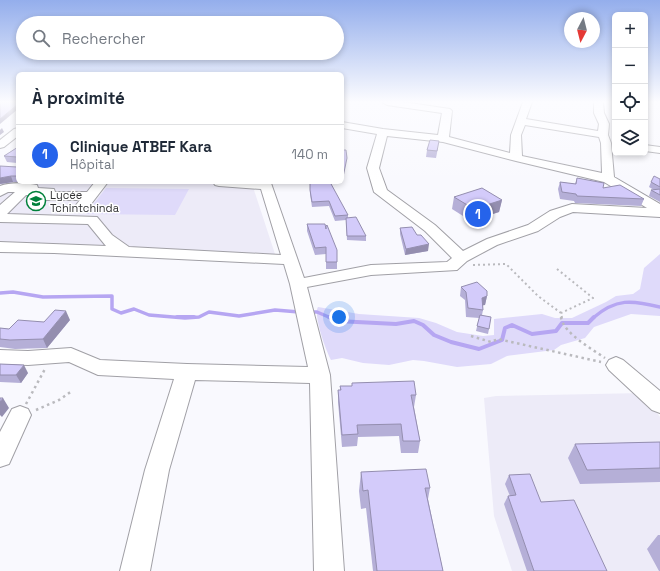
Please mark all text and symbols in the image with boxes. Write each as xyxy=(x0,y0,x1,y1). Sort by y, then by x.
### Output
north arrow xyxy=(564,12,600,48)
map controls xyxy=(612,12,648,156)
button: + xyxy=(612,12,648,48)
search box xyxy=(16,16,344,60)
icon: search xyxy=(30,27,52,49)
text: Rechercher xyxy=(62,29,145,48)
button: − xyxy=(612,48,648,84)
button: locate xyxy=(612,84,648,120)
text: À proximité xyxy=(32,87,125,109)
button: layers xyxy=(612,120,648,156)
text: Clinique ATBEF Kara xyxy=(70,137,212,156)
text: 1 xyxy=(42,146,48,163)
text: 140 m xyxy=(292,146,328,163)
text: Hôpital xyxy=(70,156,115,173)
place label: Lycée Tchintchinda xyxy=(50,188,120,215)
school or university icon: Lycée Tchintchinda xyxy=(25,190,47,212)
pin: 1 xyxy=(465,199,491,229)
your location xyxy=(329,307,349,327)

